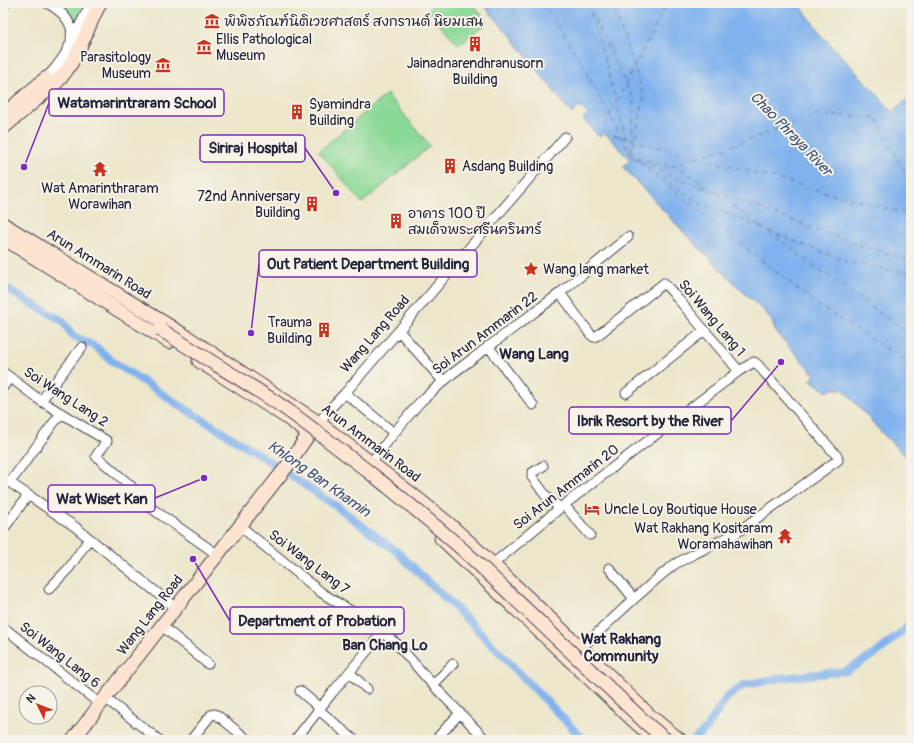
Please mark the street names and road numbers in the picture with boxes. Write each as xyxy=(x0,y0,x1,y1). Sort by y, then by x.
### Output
street label: Arun Ammarin Road xyxy=(44,225,154,303)
street label: Soi Wang Lang 1 xyxy=(675,276,749,360)
street label: Soi Arun Ammarin 22 xyxy=(429,288,541,378)
street label: Wang Lang Road xyxy=(337,292,413,376)
street label: Soi Wang Lang 2 xyxy=(21,363,111,431)
street label: Arun Ammarin Road xyxy=(318,400,424,486)
street label: Soi Arun Ammarin 20 xyxy=(510,441,622,533)
street label: Soi Wang Lang 7 xyxy=(265,526,353,598)
street label: Wang Lang Road xyxy=(113,571,187,658)
street label: Soi Wang Lang 6 xyxy=(16,618,104,692)

